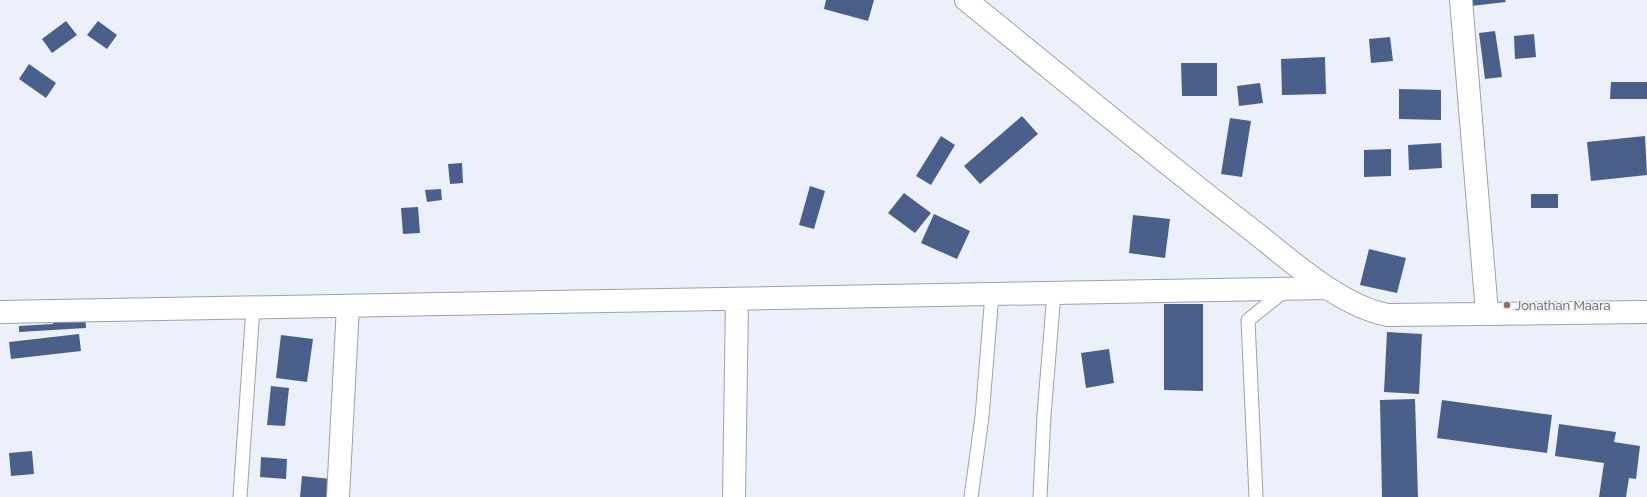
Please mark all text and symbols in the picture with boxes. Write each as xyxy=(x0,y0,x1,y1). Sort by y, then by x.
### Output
place label: Jonathan Maara xyxy=(1515,298,1611,313)
marker: Jonathan Maara xyxy=(1502,300,1512,310)

